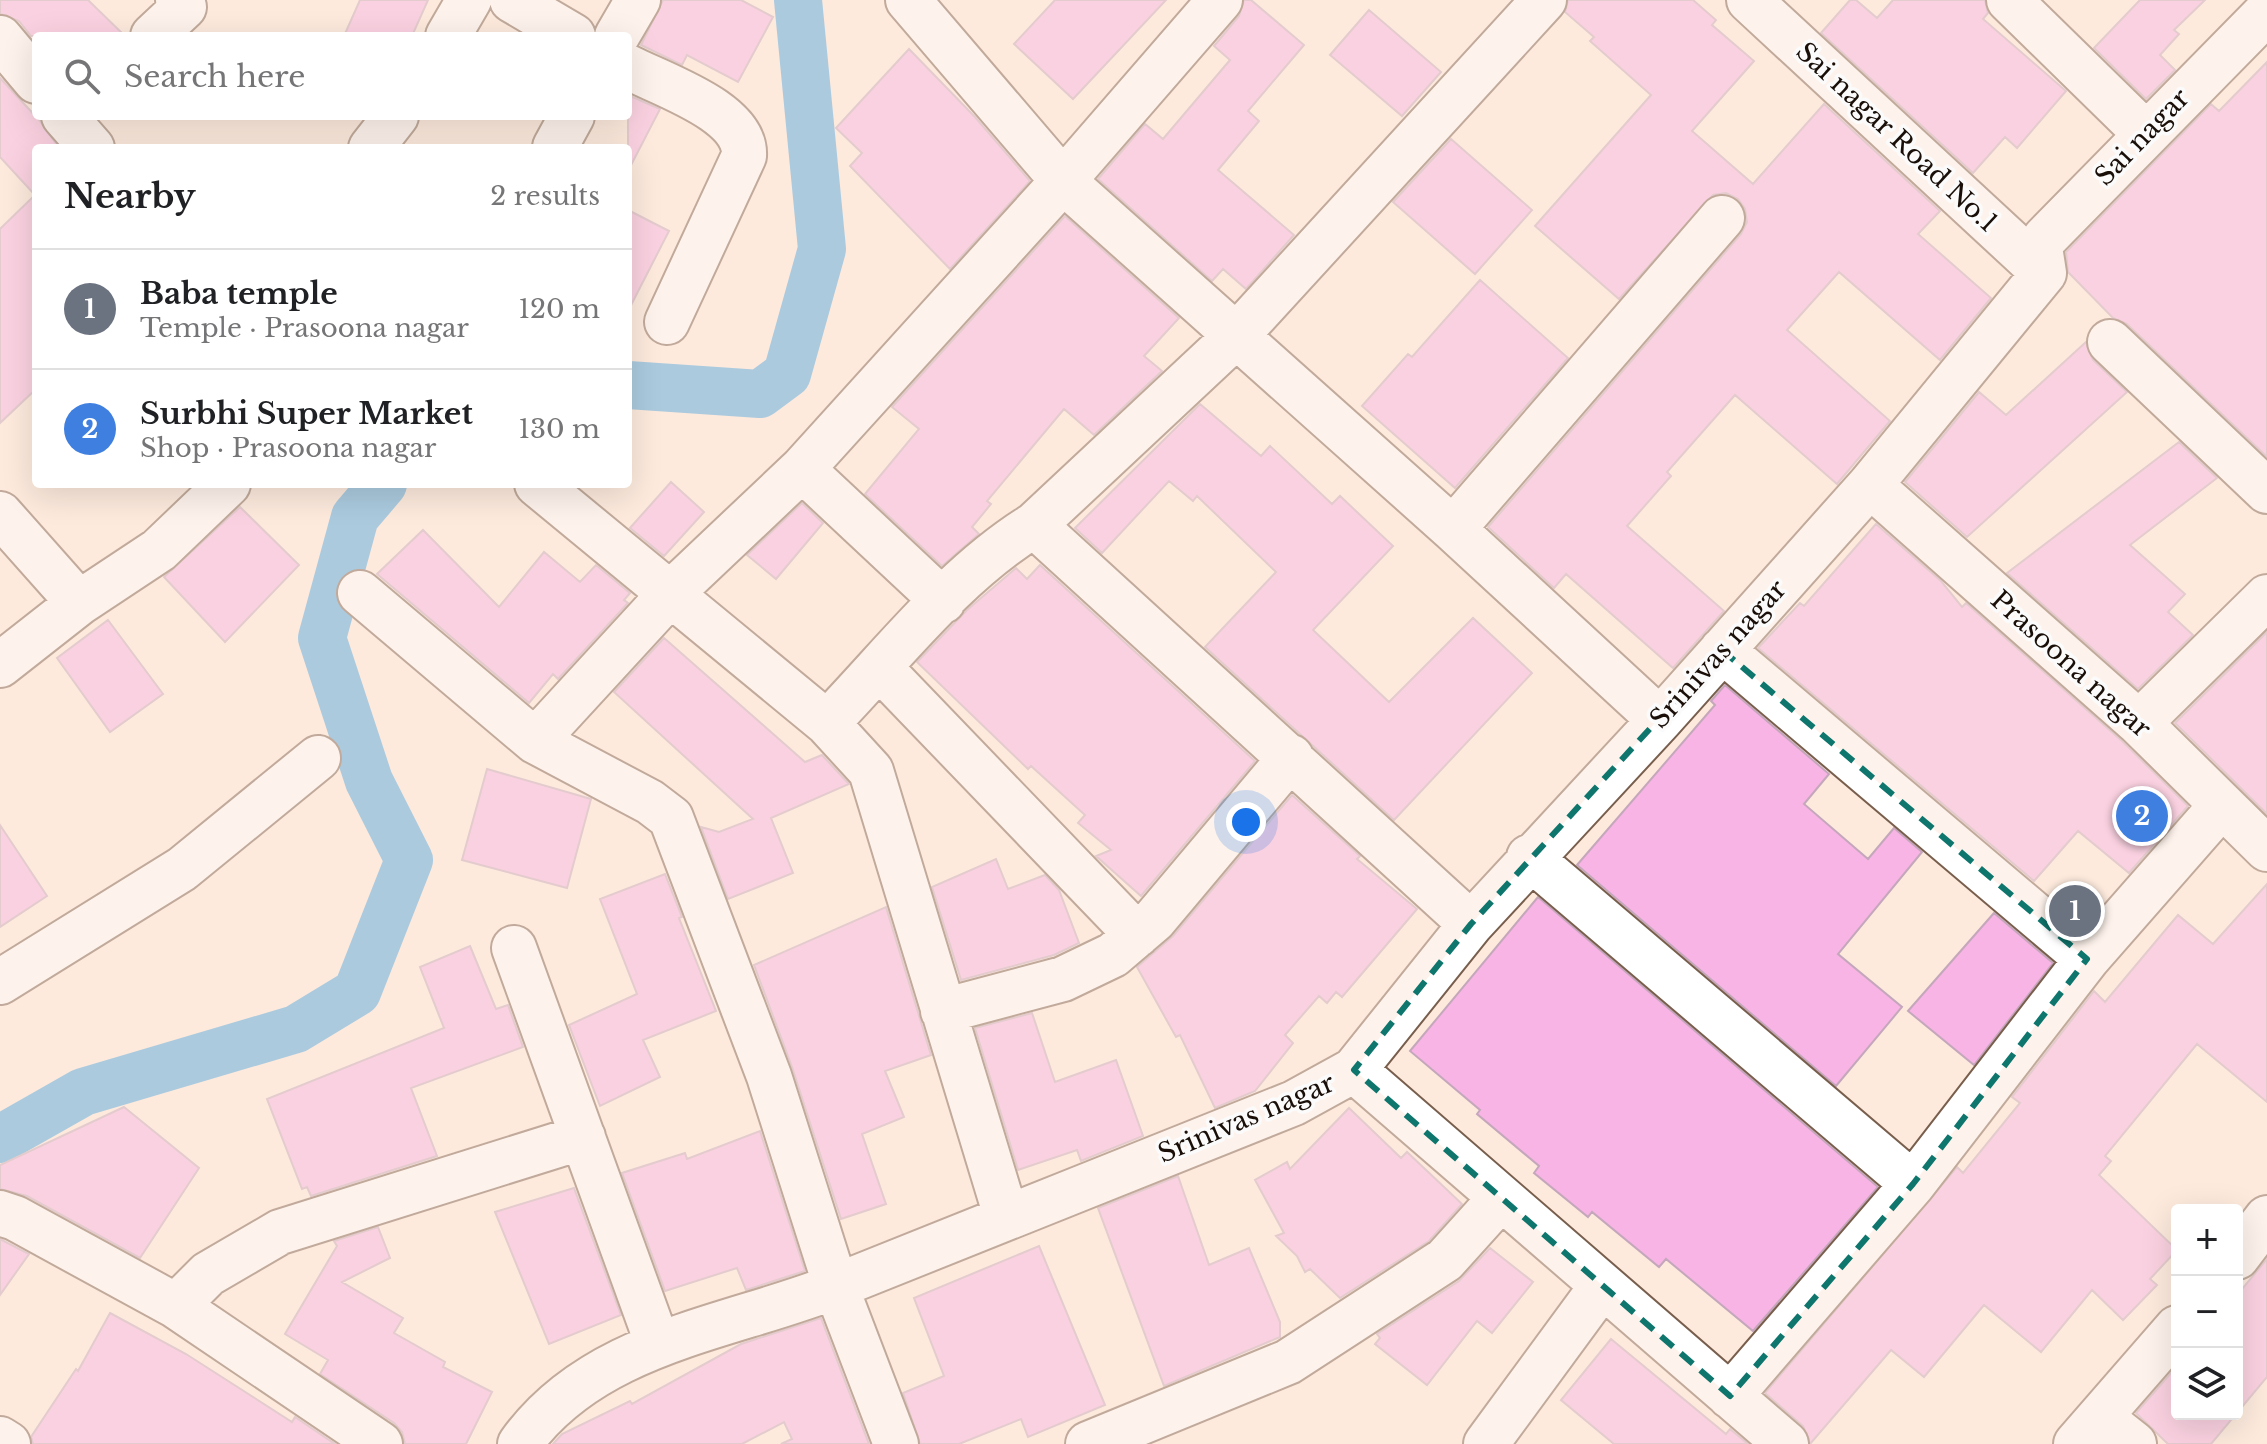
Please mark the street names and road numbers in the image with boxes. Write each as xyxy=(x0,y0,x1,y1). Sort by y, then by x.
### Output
street label: Sai nagar Road No.1 xyxy=(1790,35,2004,239)
street label: Sai nagar xyxy=(2088,82,2196,192)
street label: Srinivas nagar xyxy=(1643,573,1793,735)
street label: Prasoona nagar xyxy=(1984,584,2158,745)
street label: Srinivas nagar xyxy=(1153,1066,1340,1170)

